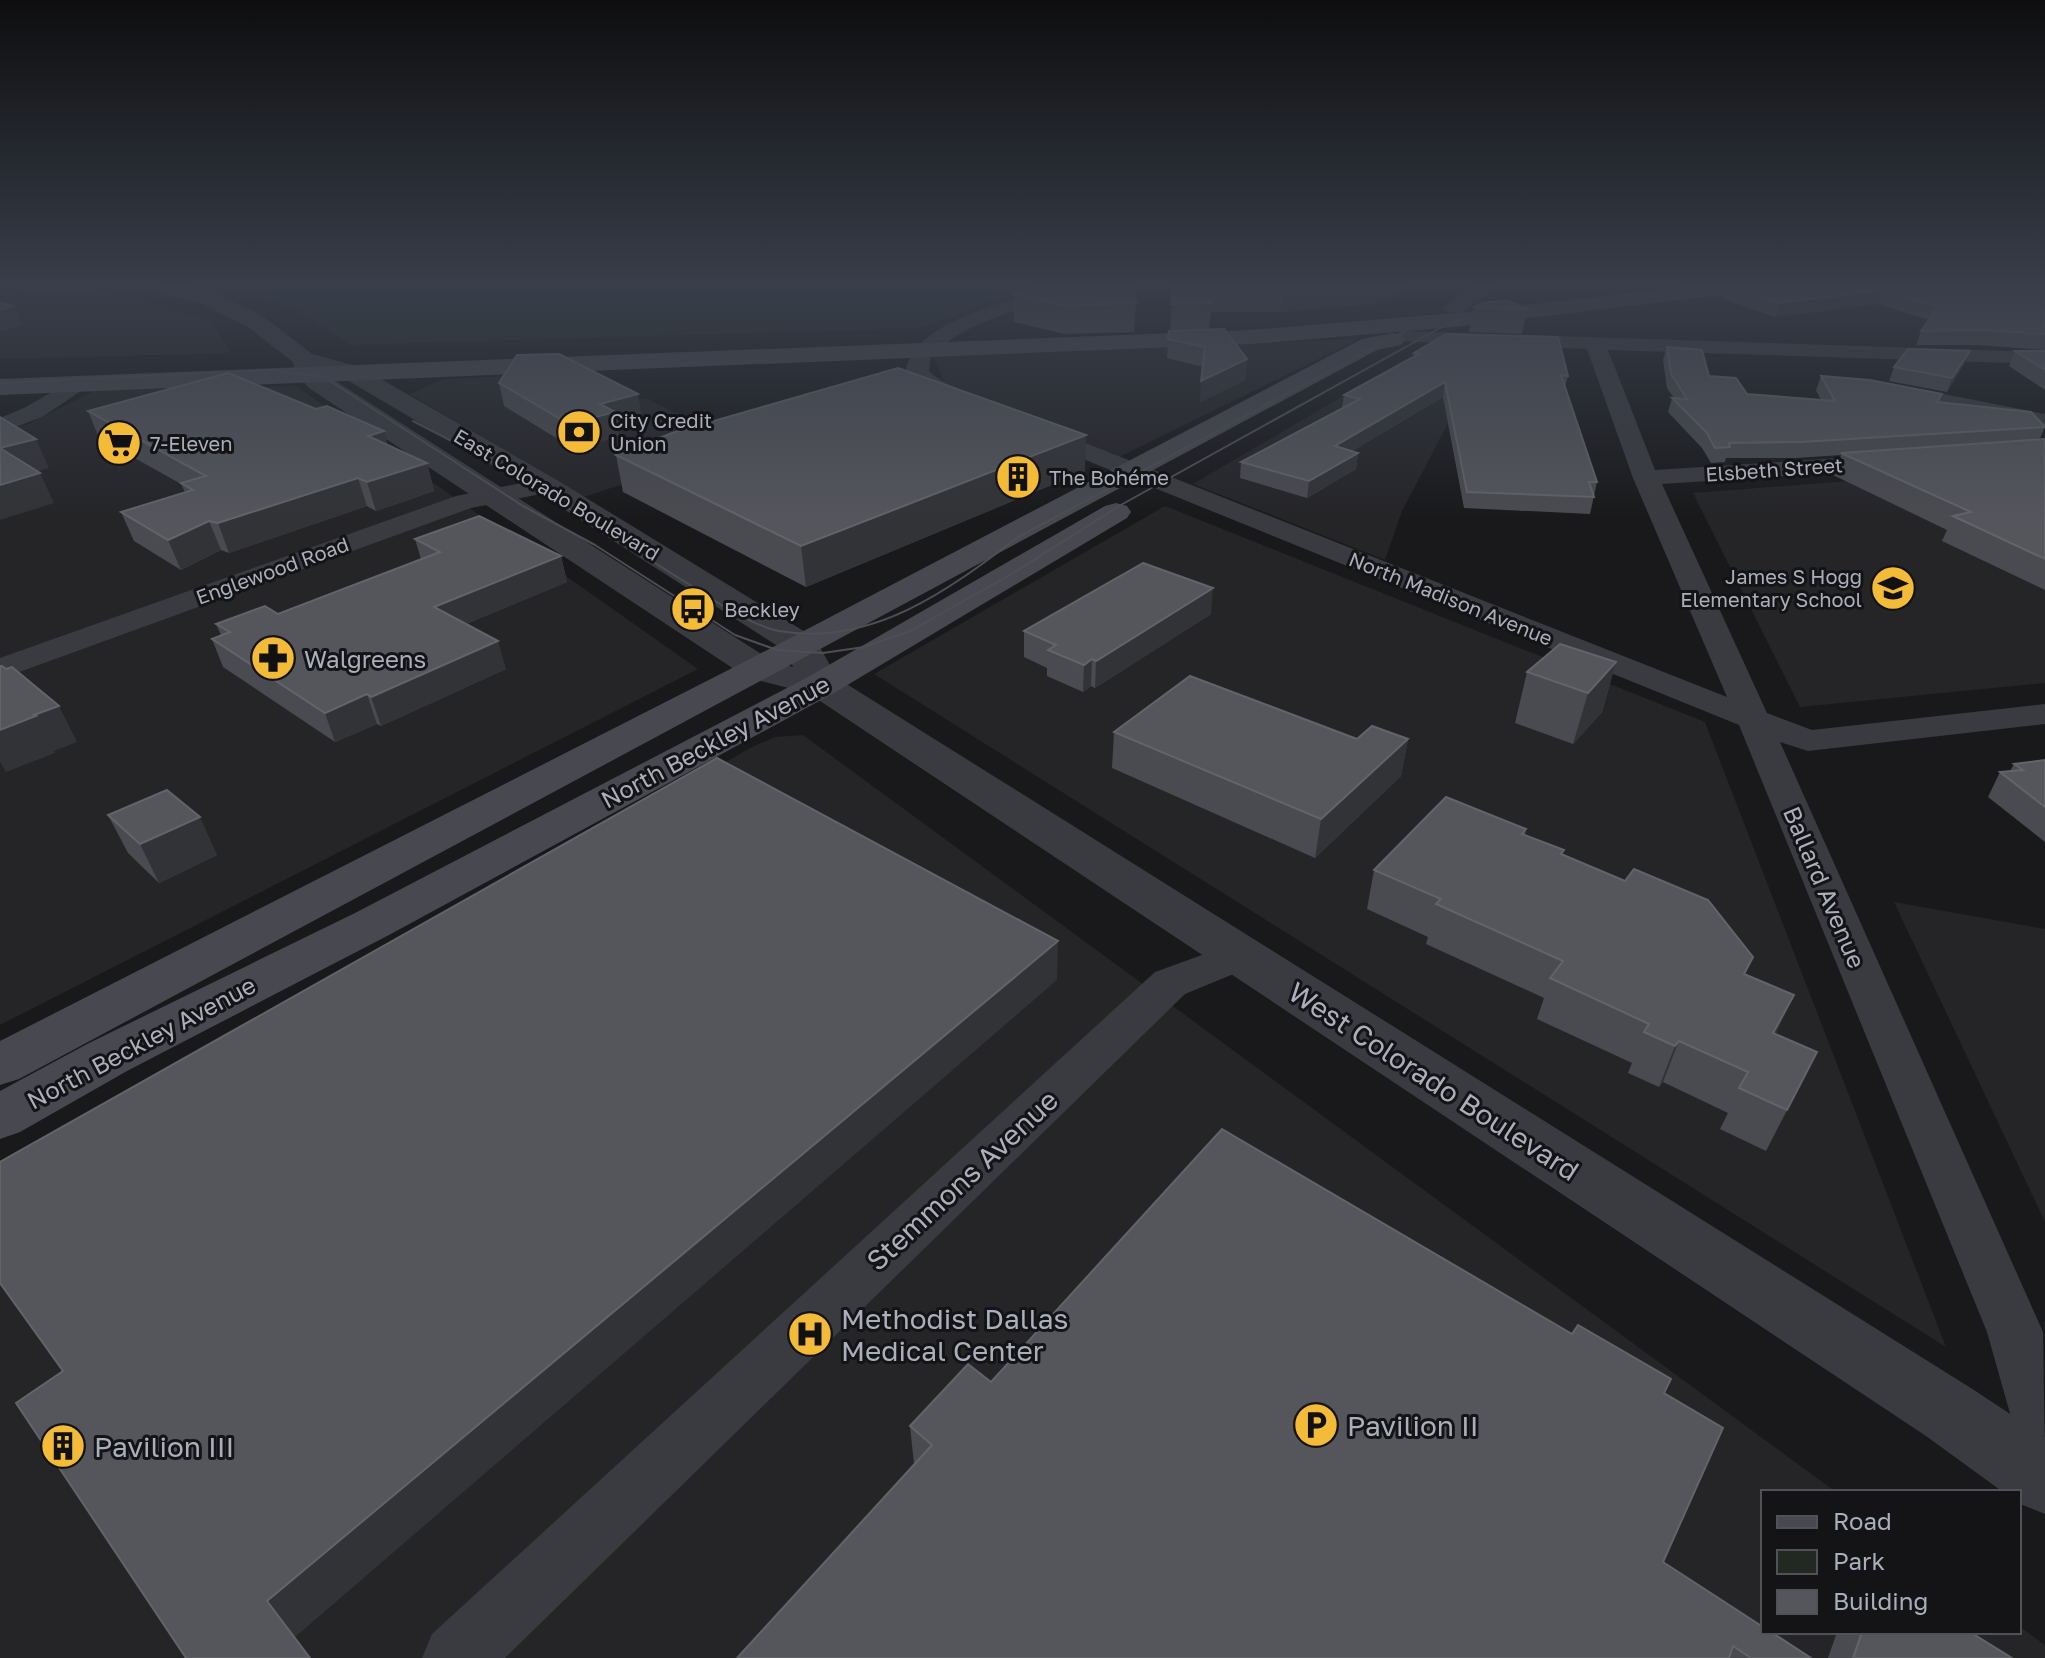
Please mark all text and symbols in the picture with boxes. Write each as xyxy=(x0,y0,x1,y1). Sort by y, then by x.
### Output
bank icon: City Credit Union xyxy=(555,408,603,456)
place label: City Credit Union xyxy=(610,408,712,455)
supermarket icon: 7-Eleven xyxy=(95,419,143,467)
street label: East Colorado Boulevard xyxy=(450,423,664,565)
place label: 7-Eleven xyxy=(150,431,233,455)
street label: Elsbeth Street xyxy=(1705,452,1843,486)
building icon: The Bohéme xyxy=(994,453,1042,501)
place label: The Bohéme xyxy=(1049,465,1169,489)
street label: Englewood Road xyxy=(192,531,352,609)
street label: North Madison Avenue xyxy=(1346,546,1556,650)
place label: James S Hogg Elementary School xyxy=(1680,564,1862,611)
school or university icon: James S Hogg Elementary School xyxy=(1869,564,1917,612)
bus stop icon: Beckley xyxy=(669,585,717,633)
place label: Beckley xyxy=(724,597,800,621)
pharmacy icon: Walgreens xyxy=(249,634,297,682)
place label: Walgreens xyxy=(304,644,426,673)
street label: North Beckley Avenue xyxy=(596,668,834,814)
street label: Ballard Avenue xyxy=(1778,802,1872,972)
street label: North Beckley Avenue xyxy=(22,969,260,1115)
street label: West Colorado Boulevard xyxy=(1283,975,1585,1187)
street label: Stemmons Avenue xyxy=(860,1083,1064,1277)
place label: Methodist Dallas Medical Center xyxy=(841,1302,1068,1367)
hospital icon: Methodist Dallas Medical Center xyxy=(786,1310,834,1358)
parking icon: Pavilion II xyxy=(1292,1401,1340,1449)
place label: Pavilion II xyxy=(1347,1409,1479,1442)
building icon: Pavilion III xyxy=(39,1422,87,1470)
place label: Pavilion III xyxy=(94,1430,234,1463)
legend xyxy=(1761,1490,2021,1634)
text: Road xyxy=(1833,1506,1892,1535)
text: Park xyxy=(1833,1546,1885,1575)
text: Building xyxy=(1833,1586,1928,1615)

